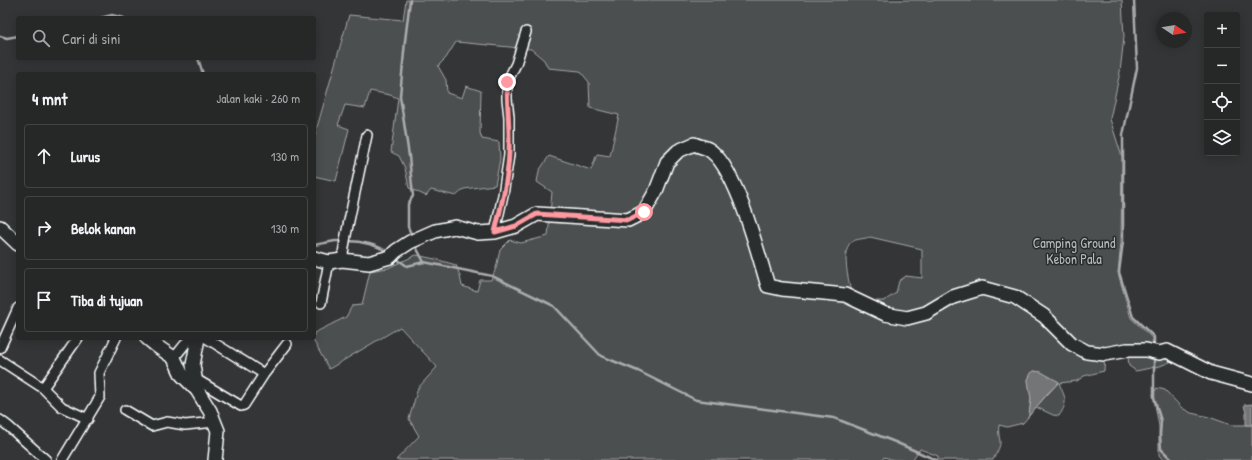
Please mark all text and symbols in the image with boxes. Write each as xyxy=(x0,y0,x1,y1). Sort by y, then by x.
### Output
north arrow xyxy=(1156,12,1192,48)
map controls xyxy=(1204,12,1240,156)
button: + xyxy=(1204,12,1240,48)
search box xyxy=(16,16,316,60)
icon: search xyxy=(30,27,52,49)
text: Cari di sini xyxy=(62,28,121,49)
button: − xyxy=(1204,48,1240,84)
route end xyxy=(498,73,516,91)
button: locate xyxy=(1204,84,1240,120)
text: 4 mnt xyxy=(32,87,67,110)
text: Jalan kaki · 260 m xyxy=(216,89,300,107)
button: layers xyxy=(1204,120,1240,156)
icon: ahead xyxy=(33,145,55,167)
text: Lurus xyxy=(71,146,100,167)
text: 130 m xyxy=(271,147,299,165)
route start xyxy=(635,203,653,221)
icon: right xyxy=(33,217,55,239)
text: Belok kanan xyxy=(71,218,136,239)
text: 130 m xyxy=(271,219,299,237)
park label: Camping Ground Kebon Pala xyxy=(1033,233,1116,268)
icon: arrive xyxy=(33,289,55,311)
text: Tiba di tujuan xyxy=(71,290,143,311)

